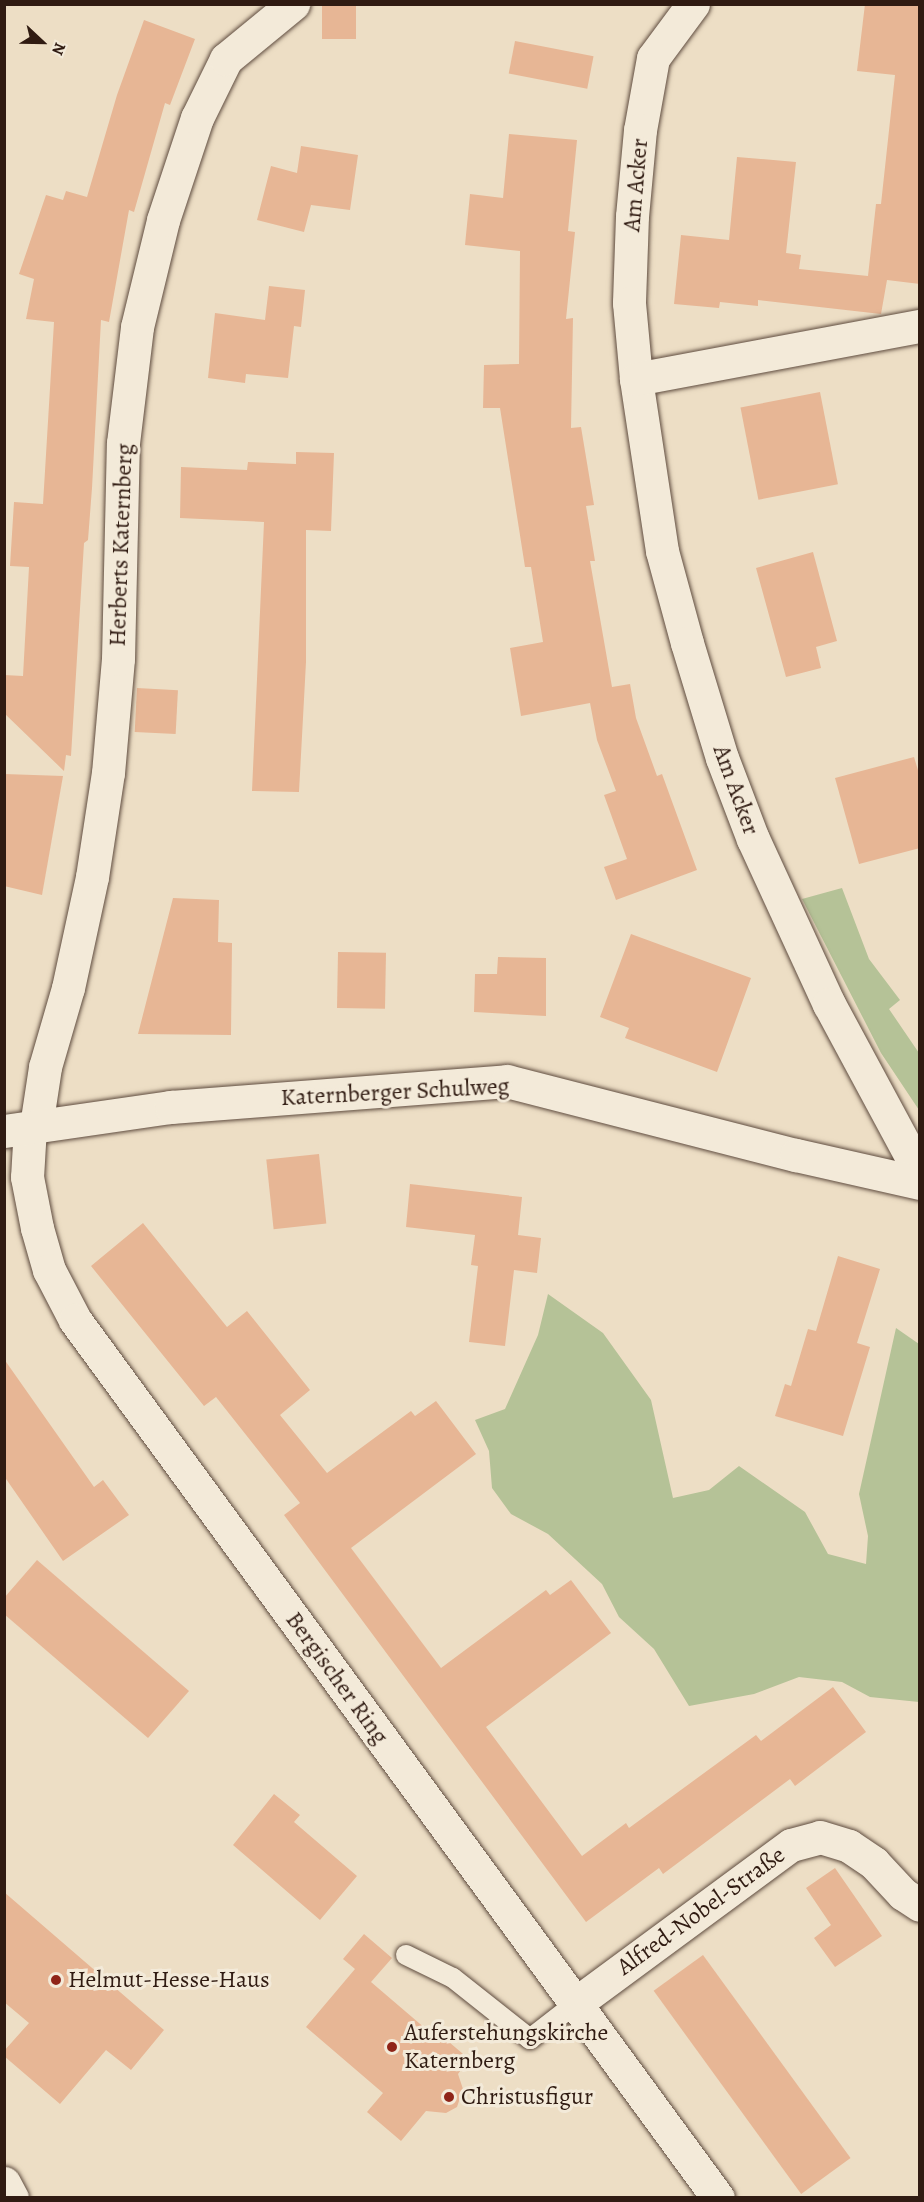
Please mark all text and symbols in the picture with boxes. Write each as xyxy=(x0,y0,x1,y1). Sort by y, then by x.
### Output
north arrow xyxy=(12,12,72,72)
text: N xyxy=(46,39,71,58)
street label: Am Acker xyxy=(618,137,654,233)
street label: Herberts Katernberg xyxy=(103,443,139,647)
street label: Am Acker xyxy=(706,741,766,839)
street label: Katernberger Schulweg xyxy=(280,1072,510,1112)
street label: Bergischer Ring xyxy=(279,1606,395,1750)
street label: Alfred-Nobel-Straße xyxy=(611,1840,791,1982)
place label: Helmut-Hesse-Haus xyxy=(68,1966,270,1994)
marker: Helmut-Hesse-Haus xyxy=(49,1973,63,1987)
place label: Auferstehungskirche Katernberg xyxy=(404,2019,608,2075)
marker: Auferstehungskirche Katernberg xyxy=(385,2040,399,2054)
place label: Christusfigur xyxy=(461,2083,593,2111)
marker: Christusfigur xyxy=(442,2090,456,2104)

